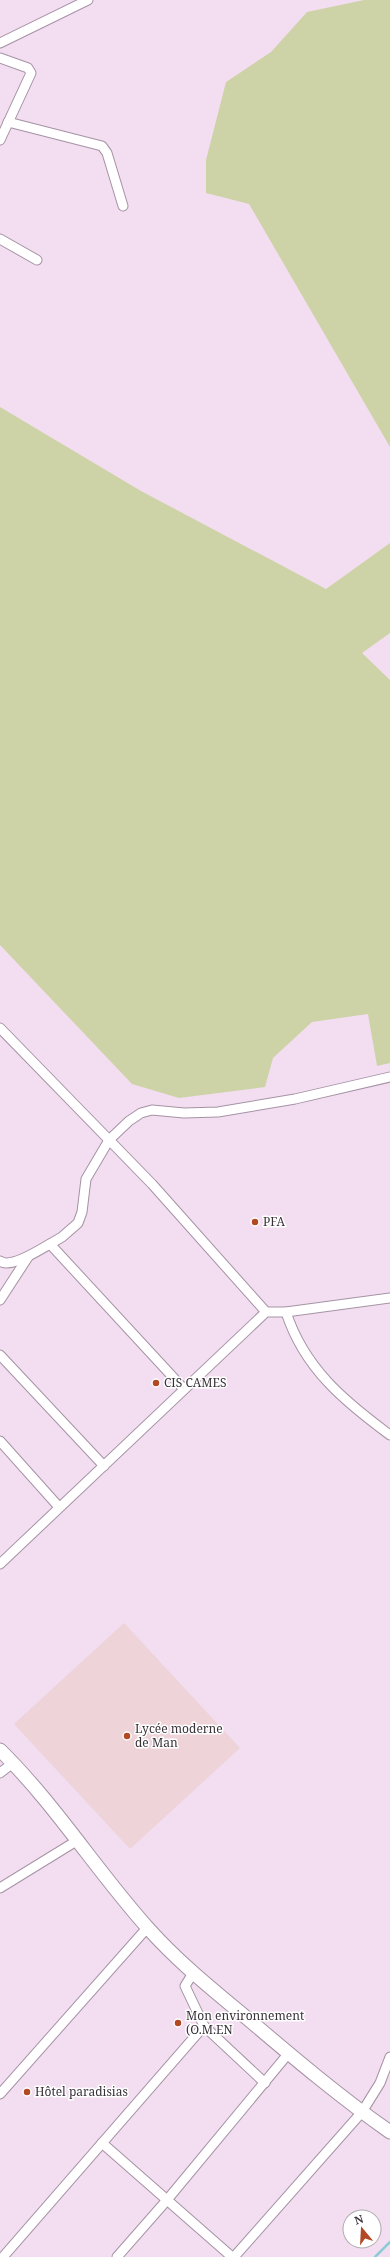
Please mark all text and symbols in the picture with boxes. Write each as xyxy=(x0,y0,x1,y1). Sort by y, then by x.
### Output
place label: PFA xyxy=(263,1213,285,1230)
marker: PFA xyxy=(250,1217,260,1227)
place label: CIS CAMES xyxy=(164,1374,227,1391)
marker: CIS CAMES xyxy=(151,1378,161,1388)
place label: Lycée moderne de Man xyxy=(135,1720,223,1751)
marker: Lycée moderne de Man xyxy=(122,1731,132,1741)
place label: Mon environnement (O.M.EN xyxy=(186,2007,304,2038)
marker: Mon environnement (O.M.EN xyxy=(173,2018,183,2028)
place label: Hôtel paradisias xyxy=(35,2083,128,2100)
marker: Hôtel paradisias xyxy=(22,2087,32,2097)
north arrow xyxy=(342,2209,382,2249)
text: N xyxy=(352,2210,366,2227)

